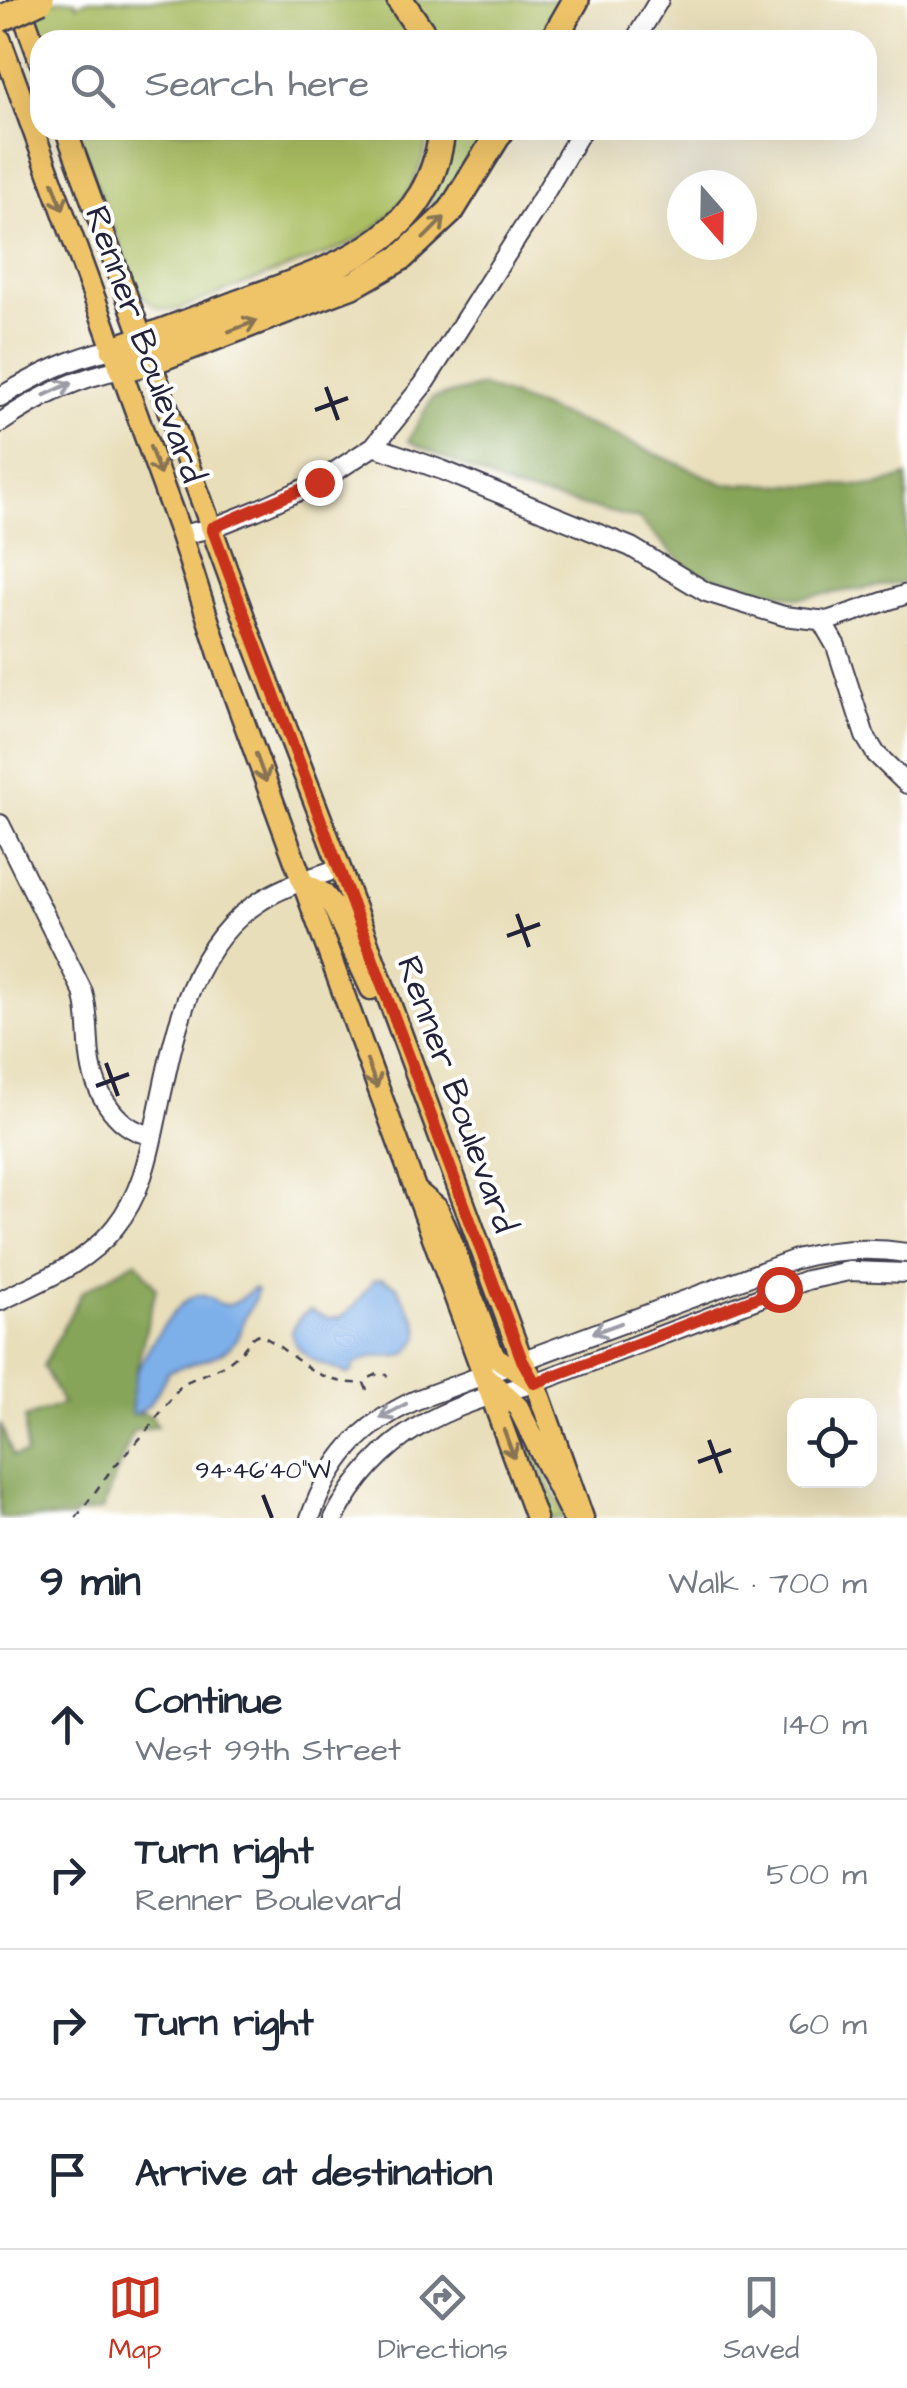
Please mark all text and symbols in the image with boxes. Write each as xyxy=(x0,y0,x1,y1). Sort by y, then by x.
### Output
search box xyxy=(30,30,877,140)
icon: search xyxy=(65,58,120,113)
text: Search here xyxy=(145,59,369,111)
north arrow xyxy=(667,170,757,260)
one-way arrow xyxy=(50,180,68,211)
street label: Renner Boulevard xyxy=(72,199,217,490)
one-way arrow xyxy=(422,216,446,240)
one-way arrow xyxy=(227,316,258,334)
one-way arrow xyxy=(42,379,72,398)
one-way arrow xyxy=(147,445,165,477)
route end xyxy=(297,460,343,506)
one-way arrow xyxy=(253,752,271,783)
street label: Renner Boulevard xyxy=(384,949,529,1240)
one-way arrow xyxy=(365,1058,383,1088)
route start xyxy=(757,1267,803,1313)
one-way arrow xyxy=(592,1321,622,1339)
map controls xyxy=(787,1398,877,1488)
button: locate xyxy=(787,1398,877,1488)
one-way arrow xyxy=(379,1402,408,1422)
one-way arrow xyxy=(501,1428,519,1459)
text: 94°46'40"W xyxy=(195,1453,331,1488)
text: 9 min xyxy=(40,1554,141,1612)
text: Walk · 700 m xyxy=(668,1561,867,1606)
text: Continue xyxy=(135,1676,282,1728)
icon: ahead xyxy=(40,1697,95,1752)
text: 140 m xyxy=(783,1702,867,1747)
text: West 99th Street xyxy=(135,1728,401,1773)
text: Turn right xyxy=(135,1826,314,1878)
icon: right xyxy=(40,1847,95,1902)
text: 500 m xyxy=(766,1852,867,1897)
text: Renner Boulevard xyxy=(135,1878,401,1923)
icon: right xyxy=(40,1997,95,2052)
text: Turn right xyxy=(135,1998,314,2050)
text: 60 m xyxy=(789,2002,867,2047)
icon: arrive xyxy=(40,2147,95,2202)
text: Arrive at destination xyxy=(135,2148,492,2200)
tab: Map xyxy=(108,2270,163,2369)
tab: Directions xyxy=(378,2270,508,2369)
tab: Saved xyxy=(723,2270,799,2369)

